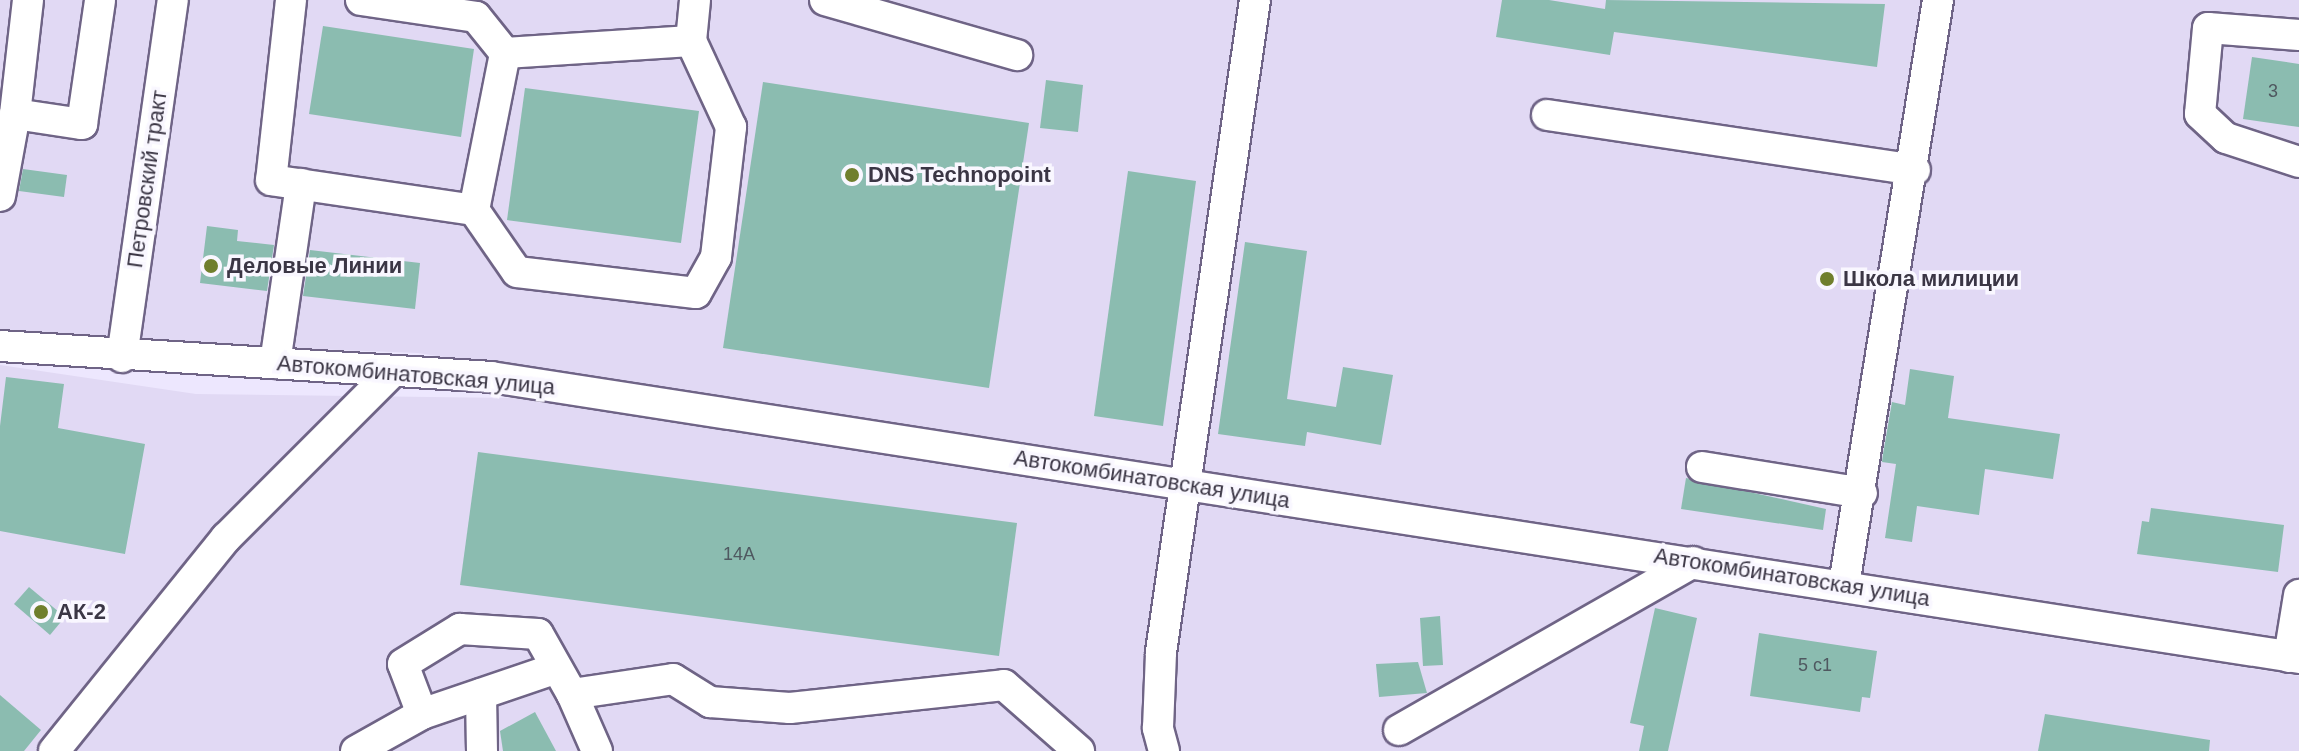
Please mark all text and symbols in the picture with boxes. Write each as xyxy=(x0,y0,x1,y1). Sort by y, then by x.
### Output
house number: 3 xyxy=(2268,80,2278,102)
street label: Петровский тракт xyxy=(121,88,173,270)
place label: DNS Technopoint xyxy=(868,162,1051,188)
marker: DNS Technopoint xyxy=(843,166,861,184)
place label: Деловые Линии xyxy=(227,253,402,279)
marker: Деловые Линии xyxy=(202,257,220,275)
place label: Школа милиции xyxy=(1843,266,2019,292)
marker: Школа милиции xyxy=(1818,270,1836,288)
street label: Автокомбинатовская улица xyxy=(276,350,556,400)
street label: Автокомбинатовская улица xyxy=(1012,444,1292,514)
street label: Автокомбинатовская улица xyxy=(1652,542,1932,612)
house number: 14А xyxy=(723,543,755,565)
place label: АК-2 xyxy=(57,599,106,625)
marker: АК-2 xyxy=(32,603,50,621)
house number: 5 с1 xyxy=(1798,654,1832,676)

